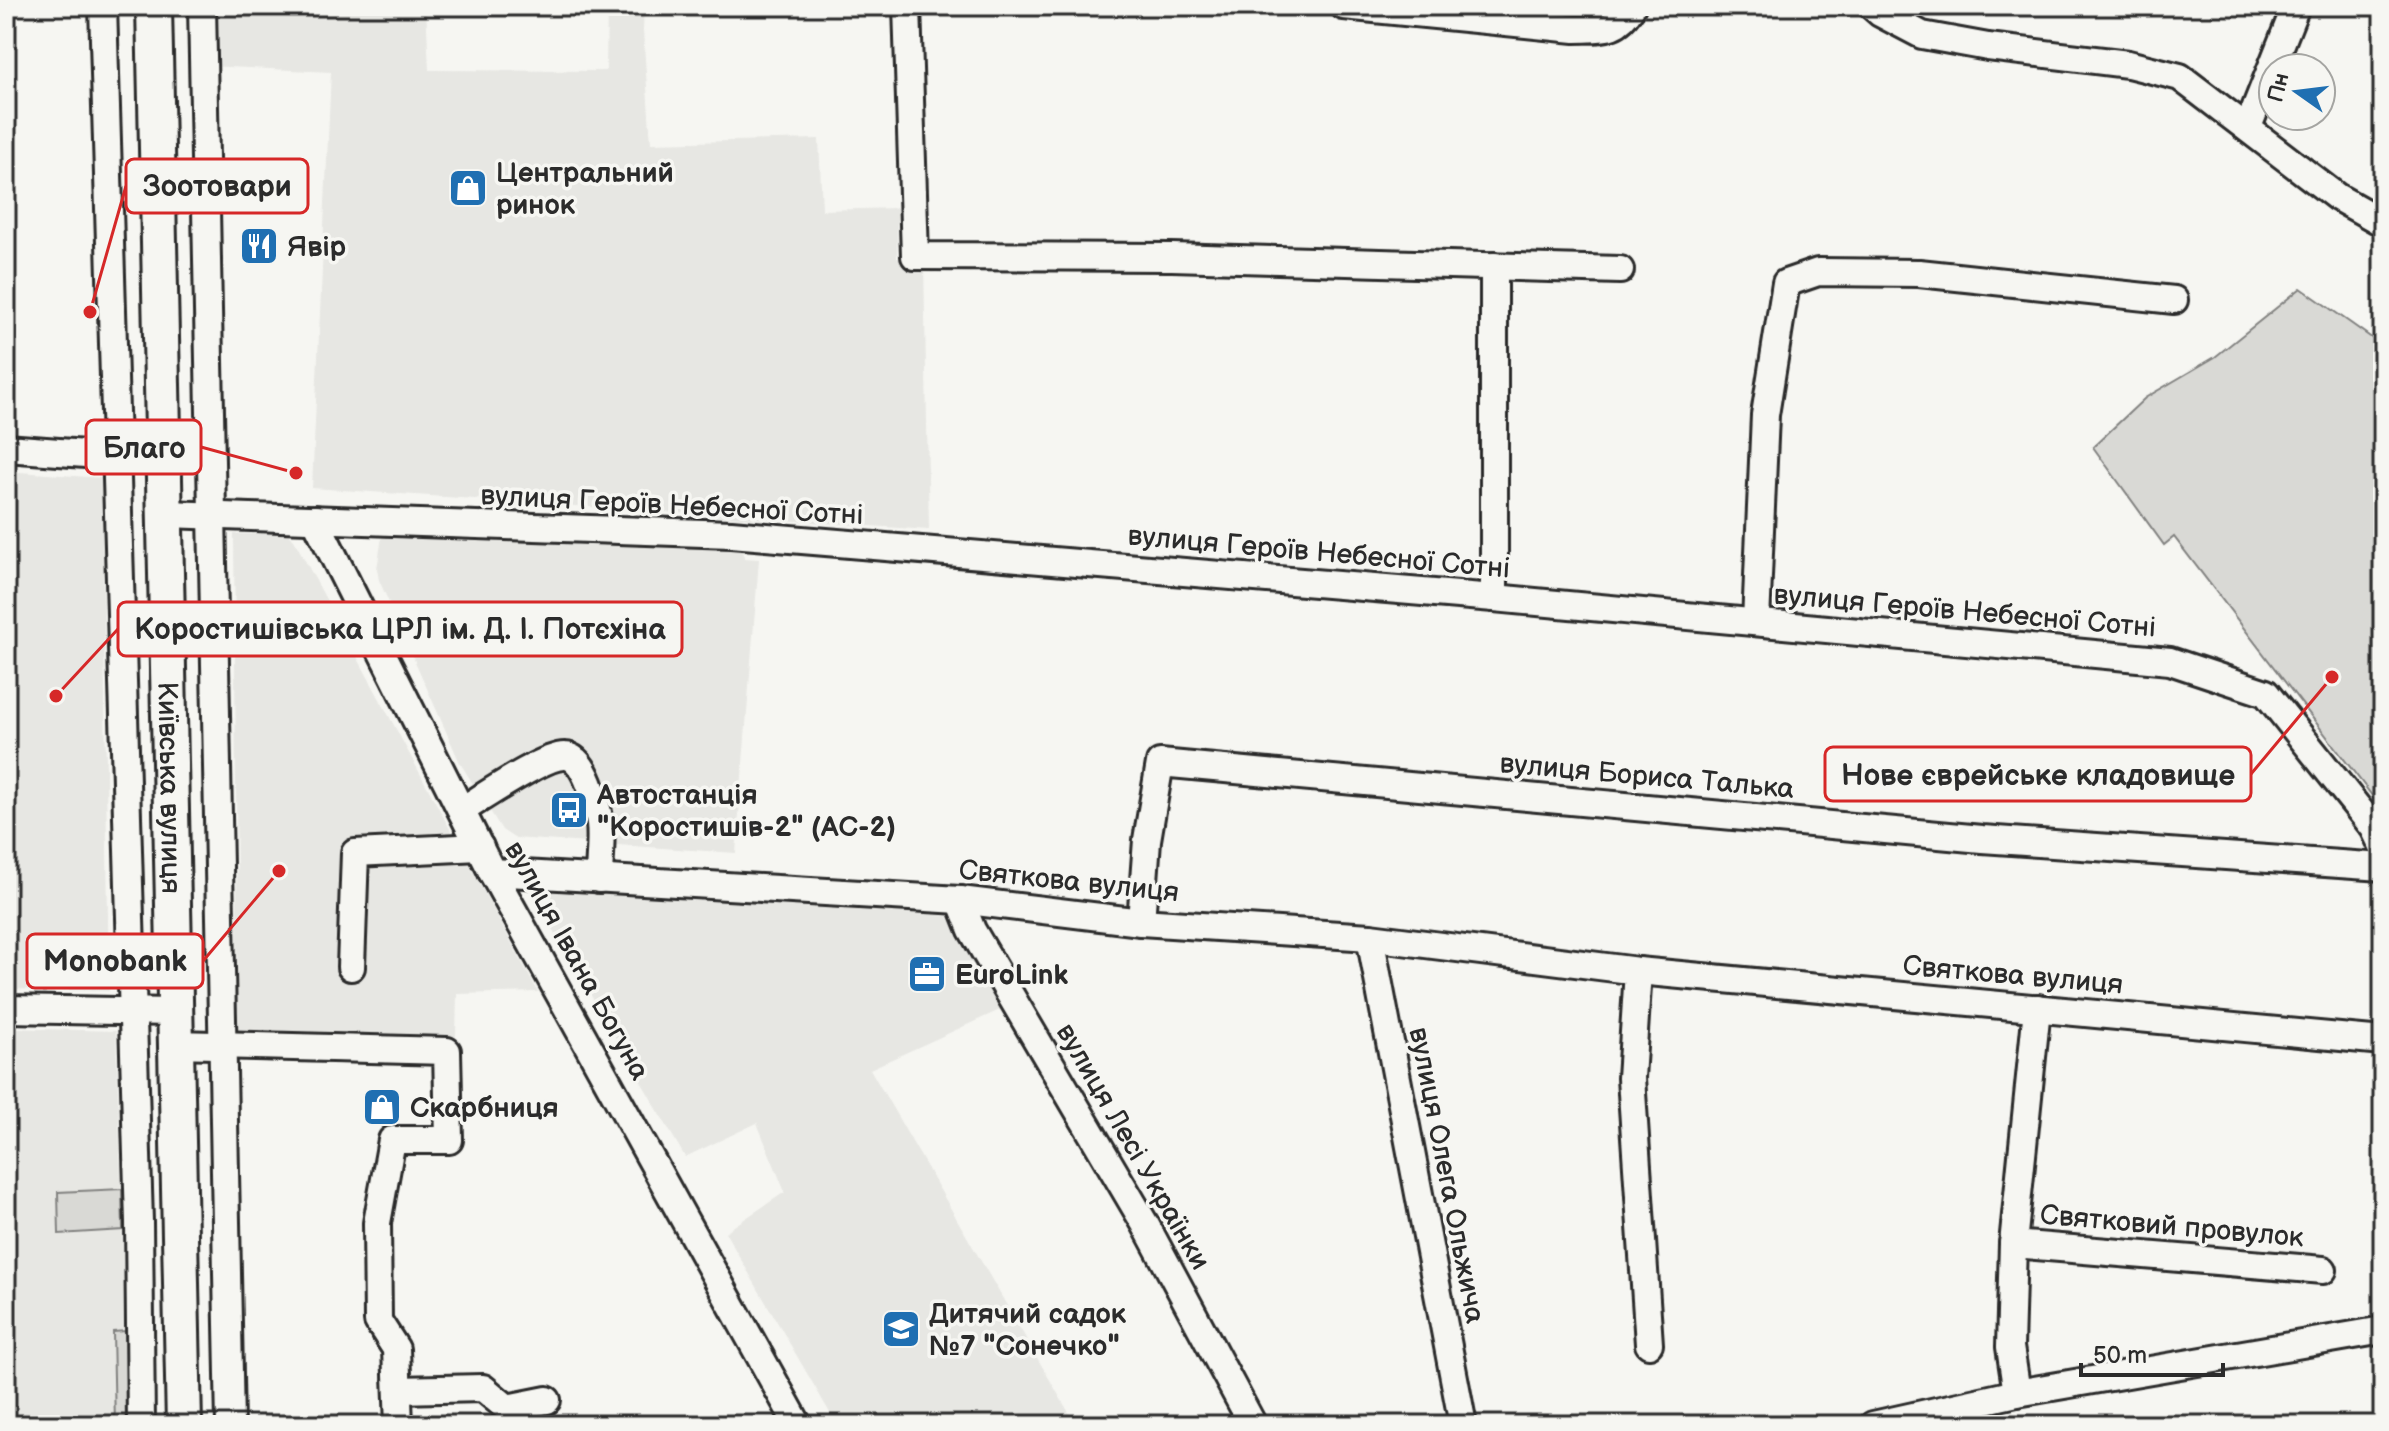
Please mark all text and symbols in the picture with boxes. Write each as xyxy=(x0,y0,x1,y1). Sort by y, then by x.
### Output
north arrow xyxy=(2257,52,2337,132)
text: Пн xyxy=(2262,70,2296,105)
place label: Центральний ринок xyxy=(496,157,674,222)
callout: Зоотовари xyxy=(126,159,308,213)
shop icon: Центральний ринок xyxy=(447,167,489,209)
text: Зоотовари xyxy=(142,169,292,205)
restaurant icon: Явір xyxy=(238,225,280,267)
place label: Явір xyxy=(287,231,347,264)
callout: Благо xyxy=(86,420,201,474)
text: Благо xyxy=(102,431,186,467)
street label: вулиця Героїв Небесної Сотні xyxy=(480,479,864,532)
street label: вулиця Героїв Небесної Сотні xyxy=(1126,519,1511,586)
street label: вулиця Героїв Небесної Сотні xyxy=(1772,578,2157,645)
callout: Коростишівська ЦРЛ ім. Д. І. Потєхіна xyxy=(118,602,682,656)
text: Коростишівська ЦРЛ ім. Д. І. Потєхіна xyxy=(134,612,666,648)
street label: Київська вулиця xyxy=(150,681,187,894)
street label: вулиця Бориса Талька xyxy=(1498,747,1796,806)
callout: Нове єврейське кладовище xyxy=(1825,747,2251,801)
text: Нове єврейське кладовище xyxy=(1841,758,2235,794)
place label: Автостанція "Коростишів-2" (АС-2) xyxy=(596,779,896,844)
bus stop icon: Автостанція "Коростишів-2" (АС-2) xyxy=(548,789,590,831)
street label: вулиця Івана Богуна xyxy=(497,836,656,1086)
street label: Святкова вулиця xyxy=(957,854,1180,909)
callout: Monobank xyxy=(27,934,203,988)
text: Monobank xyxy=(43,944,187,980)
street label: Святкова вулиця xyxy=(1901,949,2124,1002)
office icon: EuroLink xyxy=(906,953,948,995)
place label: EuroLink xyxy=(955,959,1068,992)
street label: вулиця Лесі Українки xyxy=(1049,1018,1217,1276)
street label: вулиця Олега Ольжича xyxy=(1402,1025,1491,1326)
shop icon: Скарбниця xyxy=(361,1086,403,1128)
place label: Скарбниця xyxy=(410,1092,559,1125)
street label: Святковий провулок xyxy=(2039,1199,2305,1254)
place label: Дитячий садок №7 "Сонечко" xyxy=(929,1298,1127,1363)
school or university icon: Дитячий садок №7 "Сонечко" xyxy=(880,1308,922,1350)
scale bar xyxy=(2081,1327,2223,1377)
text: 50 m xyxy=(2093,1341,2147,1370)

